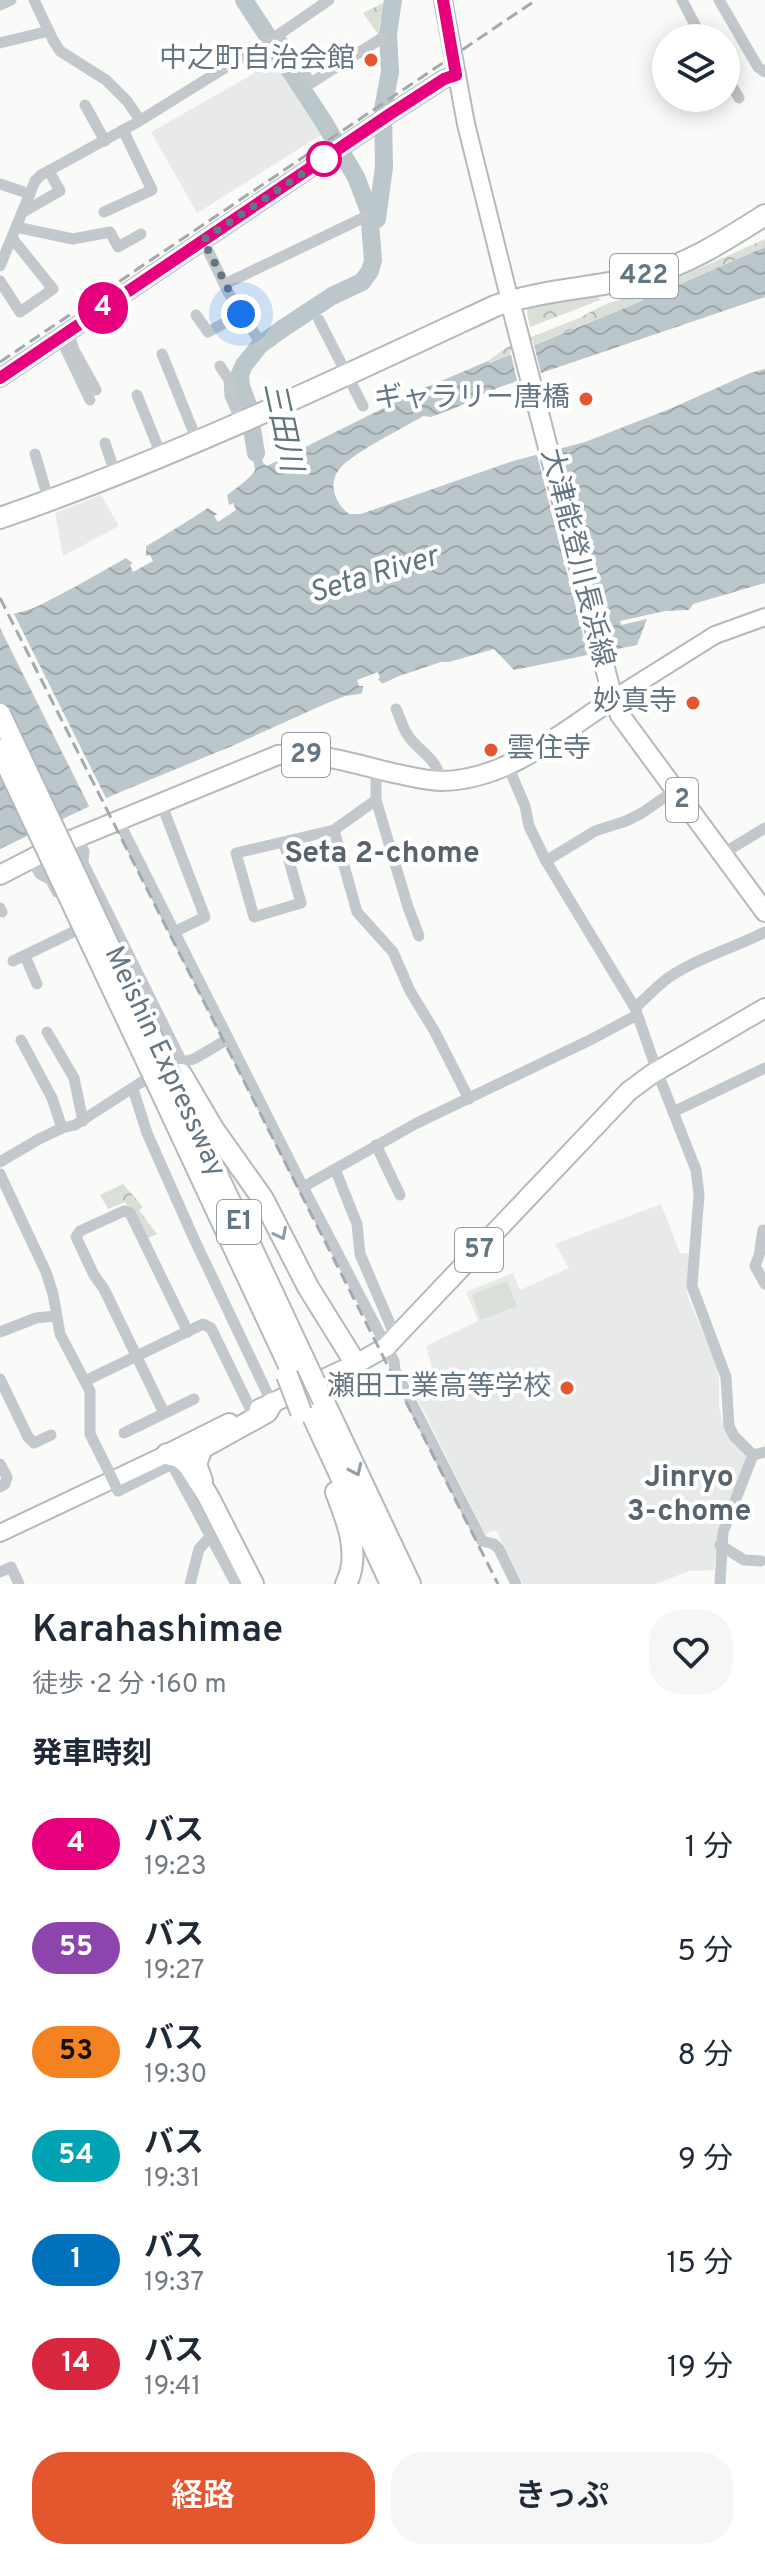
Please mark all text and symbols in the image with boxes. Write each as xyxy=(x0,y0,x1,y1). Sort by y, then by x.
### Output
map controls xyxy=(652,24,740,112)
button: layers xyxy=(652,24,740,112)
place label: 中之町自治会館 xyxy=(159,42,355,78)
marker: 中之町自治会館 xyxy=(362,51,380,69)
unlabelled marker xyxy=(307,142,341,176)
road number: 422 xyxy=(610,254,678,298)
line badge: 4 xyxy=(77,282,129,334)
text: 4 xyxy=(94,290,112,326)
your location xyxy=(221,294,261,334)
water label: 三田川 xyxy=(254,379,309,478)
place label: ギャラリー唐橋 xyxy=(374,381,570,417)
marker: ギャラリー唐橋 xyxy=(577,390,595,408)
street label: 大津能登川長浜線 xyxy=(531,445,621,671)
water label: Seta River xyxy=(305,538,445,613)
place label: 妙真寺 xyxy=(593,685,677,721)
marker: 妙真寺 xyxy=(684,694,702,712)
place label: 雲住寺 xyxy=(507,732,591,768)
road number: 29 xyxy=(282,733,330,777)
marker: 雲住寺 xyxy=(482,741,500,759)
road number: 2 xyxy=(666,778,698,822)
district label: Seta 2-chome xyxy=(284,836,480,873)
street label: Meishin Expressway xyxy=(95,941,233,1183)
road number: E1 xyxy=(217,1200,261,1244)
one-way arrow xyxy=(272,1226,287,1241)
road number: 57 xyxy=(455,1228,503,1272)
place label: 瀬田工業高等学校 xyxy=(327,1370,551,1406)
marker: 瀬田工業高等学校 xyxy=(558,1379,576,1397)
district label: Jinryo 3-chome xyxy=(627,1460,751,1531)
one-way arrow xyxy=(346,1462,362,1477)
text: Karahashimae xyxy=(32,1607,283,1656)
button: heart xyxy=(649,1610,733,1694)
text: 徒歩 · 2 分 · 160 m xyxy=(32,1669,227,1702)
text: 発車時刻 xyxy=(32,1737,152,1774)
text: バス xyxy=(144,1814,204,1851)
text: 4 xyxy=(67,1826,85,1862)
text: 1 分 xyxy=(685,1830,733,1867)
text: 19:23 xyxy=(144,1851,207,1884)
text: バス xyxy=(144,1918,204,1955)
text: 55 xyxy=(59,1930,93,1966)
text: 5 分 xyxy=(677,1934,733,1971)
text: 19:27 xyxy=(144,1955,204,1988)
text: バス xyxy=(144,2022,204,2059)
text: 53 xyxy=(59,2034,93,2070)
text: 8 分 xyxy=(678,2038,733,2075)
text: 19:30 xyxy=(144,2059,207,2092)
text: バス xyxy=(144,2126,204,2163)
text: 54 xyxy=(58,2138,94,2174)
text: 9 分 xyxy=(678,2142,733,2179)
text: 19:31 xyxy=(144,2163,200,2196)
text: バス xyxy=(144,2230,204,2267)
text: 1 xyxy=(70,2242,82,2278)
text: 15 分 xyxy=(666,2246,733,2283)
text: 19:37 xyxy=(144,2267,204,2300)
text: バス xyxy=(144,2334,204,2371)
text: 14 xyxy=(61,2346,91,2382)
text: 19 分 xyxy=(667,2350,733,2387)
text: 19:41 xyxy=(144,2371,201,2404)
button: 経路 xyxy=(32,2452,375,2544)
button: きっぷ xyxy=(391,2452,733,2544)

